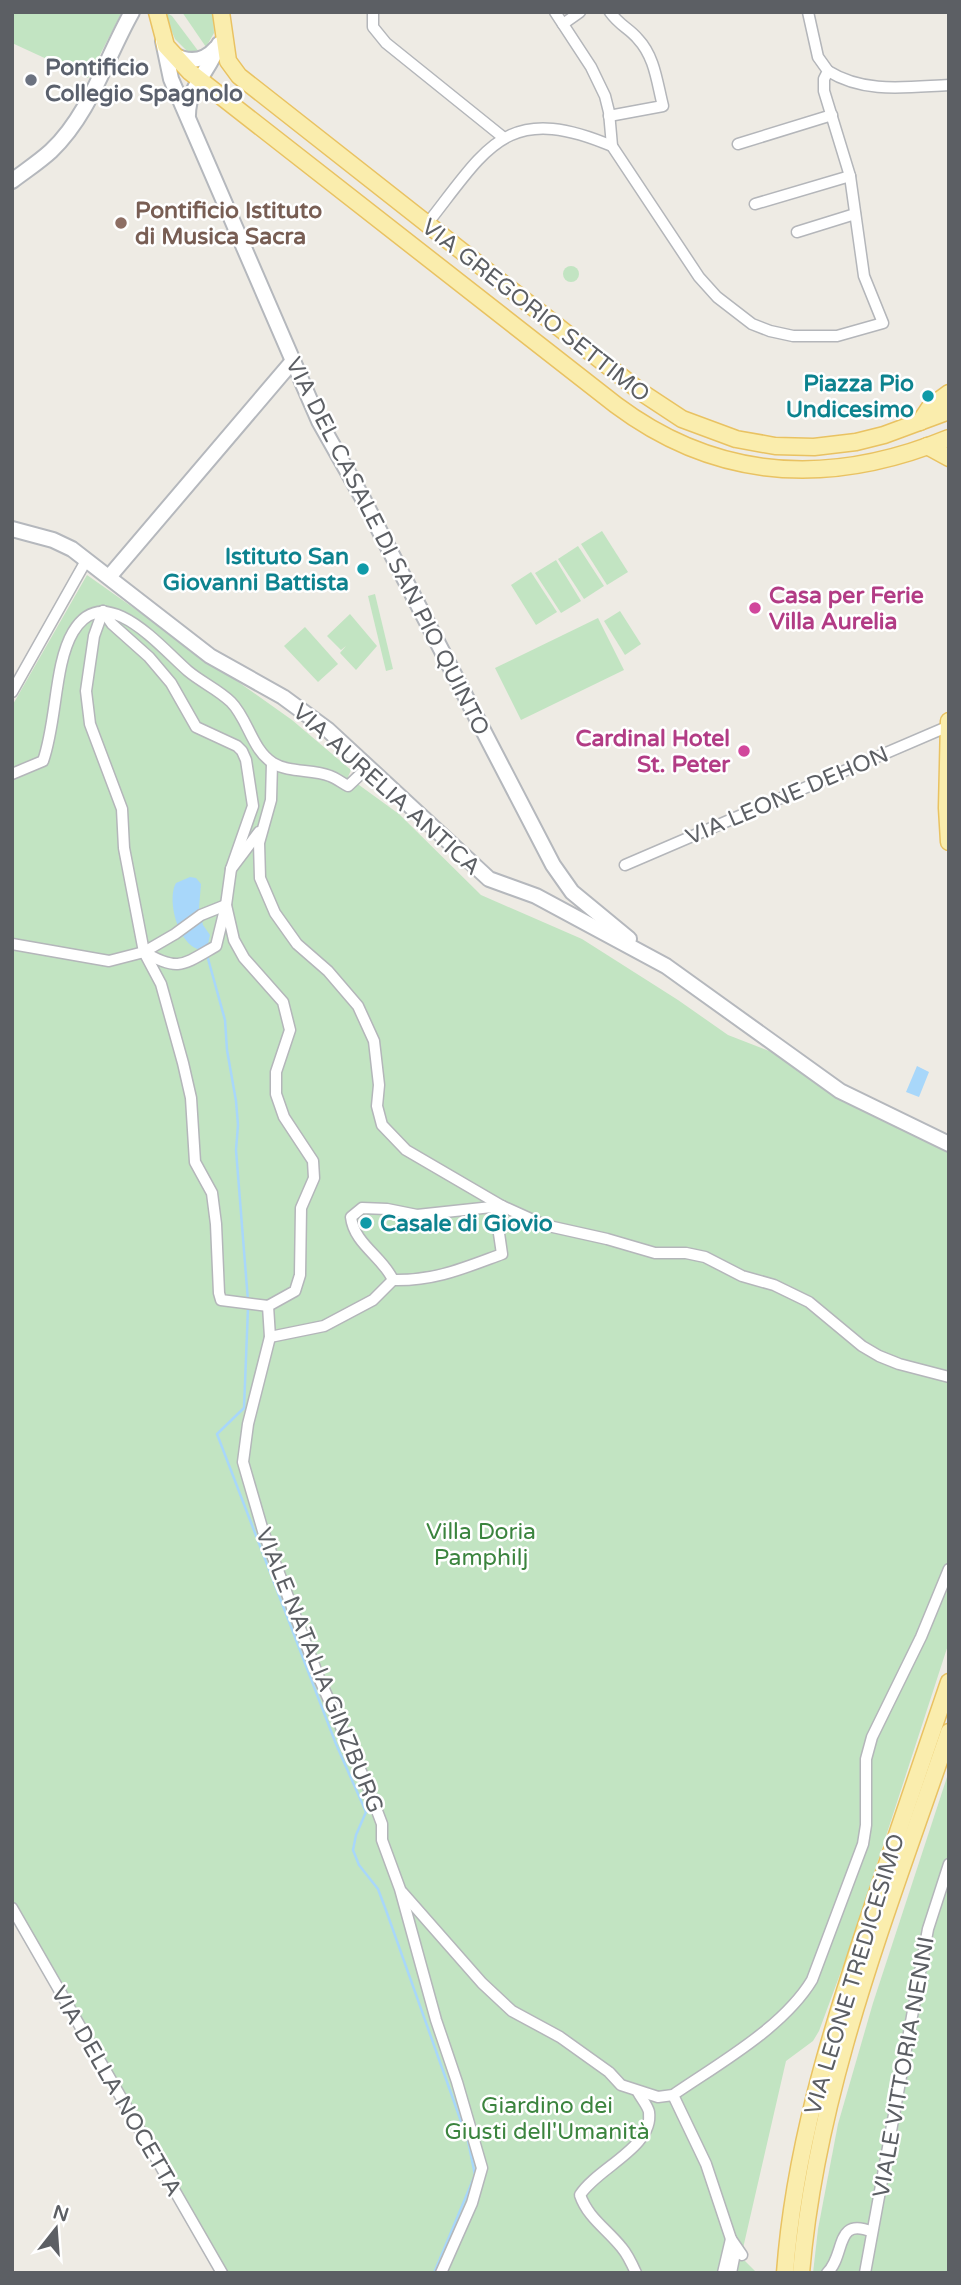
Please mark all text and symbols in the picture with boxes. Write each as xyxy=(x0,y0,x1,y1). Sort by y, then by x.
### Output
place label: Pontificio Collegio Spagnolo xyxy=(45,54,243,108)
marker: Pontificio Collegio Spagnolo xyxy=(23,72,39,88)
place label: Pontificio Istituto di Musica Sacra xyxy=(135,197,322,251)
street label: VIA GREGORIO SETTIMO xyxy=(416,213,655,409)
marker: Pontificio Istituto di Musica Sacra xyxy=(113,215,129,231)
street label: VIA DEL CASALE DI SAN PIO QUINTO xyxy=(279,353,495,740)
place label: Piazza Pio Undicesimo xyxy=(786,370,914,424)
marker: Piazza Pio Undicesimo xyxy=(920,388,936,404)
place label: Istituto San Giovanni Battista xyxy=(163,543,349,597)
marker: Istituto San Giovanni Battista xyxy=(355,561,371,577)
place label: Casa per Ferie Villa Aurelia xyxy=(769,582,924,636)
marker: Casa per Ferie Villa Aurelia xyxy=(747,600,763,616)
street label: VIA AURELIA ANTICA xyxy=(287,698,486,881)
place label: Cardinal Hotel St. Peter xyxy=(575,725,731,779)
street label: VIA LEONE DEHON xyxy=(682,741,893,851)
marker: Cardinal Hotel St. Peter xyxy=(736,743,752,759)
place label: Casale di Giovio xyxy=(380,1210,553,1238)
marker: Casale di Giovio xyxy=(358,1215,374,1231)
park label: Villa Doria Pamphilj xyxy=(426,1518,536,1572)
street label: VIALE NATALIA GINZBURG xyxy=(249,1524,389,1817)
street label: VIA LEONE TREDICESIMO xyxy=(799,1830,911,2118)
street label: VIALE VITTORIA NENNI xyxy=(867,1934,941,2200)
street label: VIA DELLA NOCETTA xyxy=(44,1981,188,2202)
park label: Giardino dei Giusti dell'Umanità xyxy=(444,2092,650,2146)
north arrow xyxy=(21,2194,91,2264)
text: N xyxy=(50,2201,71,2226)

